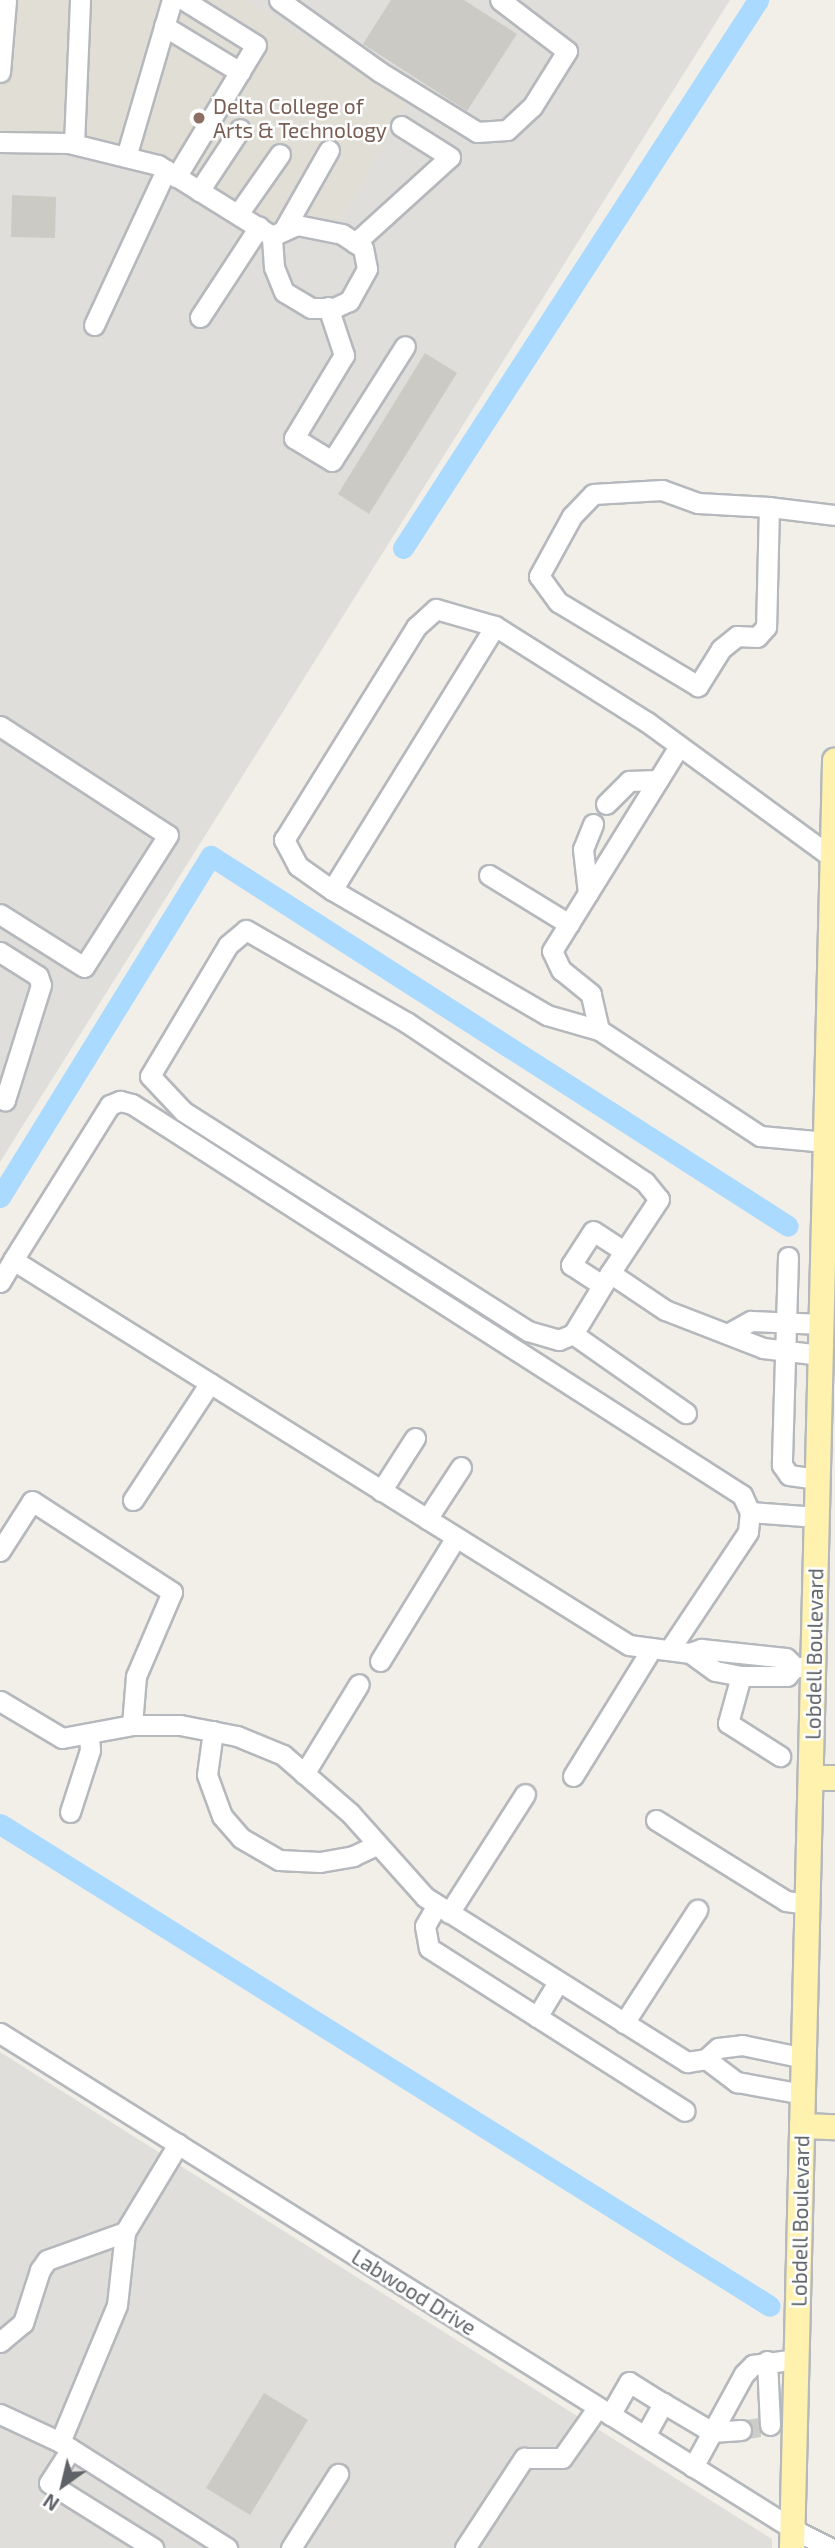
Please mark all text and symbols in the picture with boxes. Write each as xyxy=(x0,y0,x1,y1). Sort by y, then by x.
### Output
place label: Delta College of Arts & Technology xyxy=(213,93,387,143)
marker: Delta College of Arts & Technology xyxy=(191,110,207,126)
street label: Lobdell Boulevard xyxy=(800,1568,828,1740)
street label: Lobdell Boulevard xyxy=(786,2135,814,2307)
street label: Labwood Drive xyxy=(347,2244,481,2340)
north arrow xyxy=(28,2450,98,2520)
text: N xyxy=(39,2489,63,2516)

